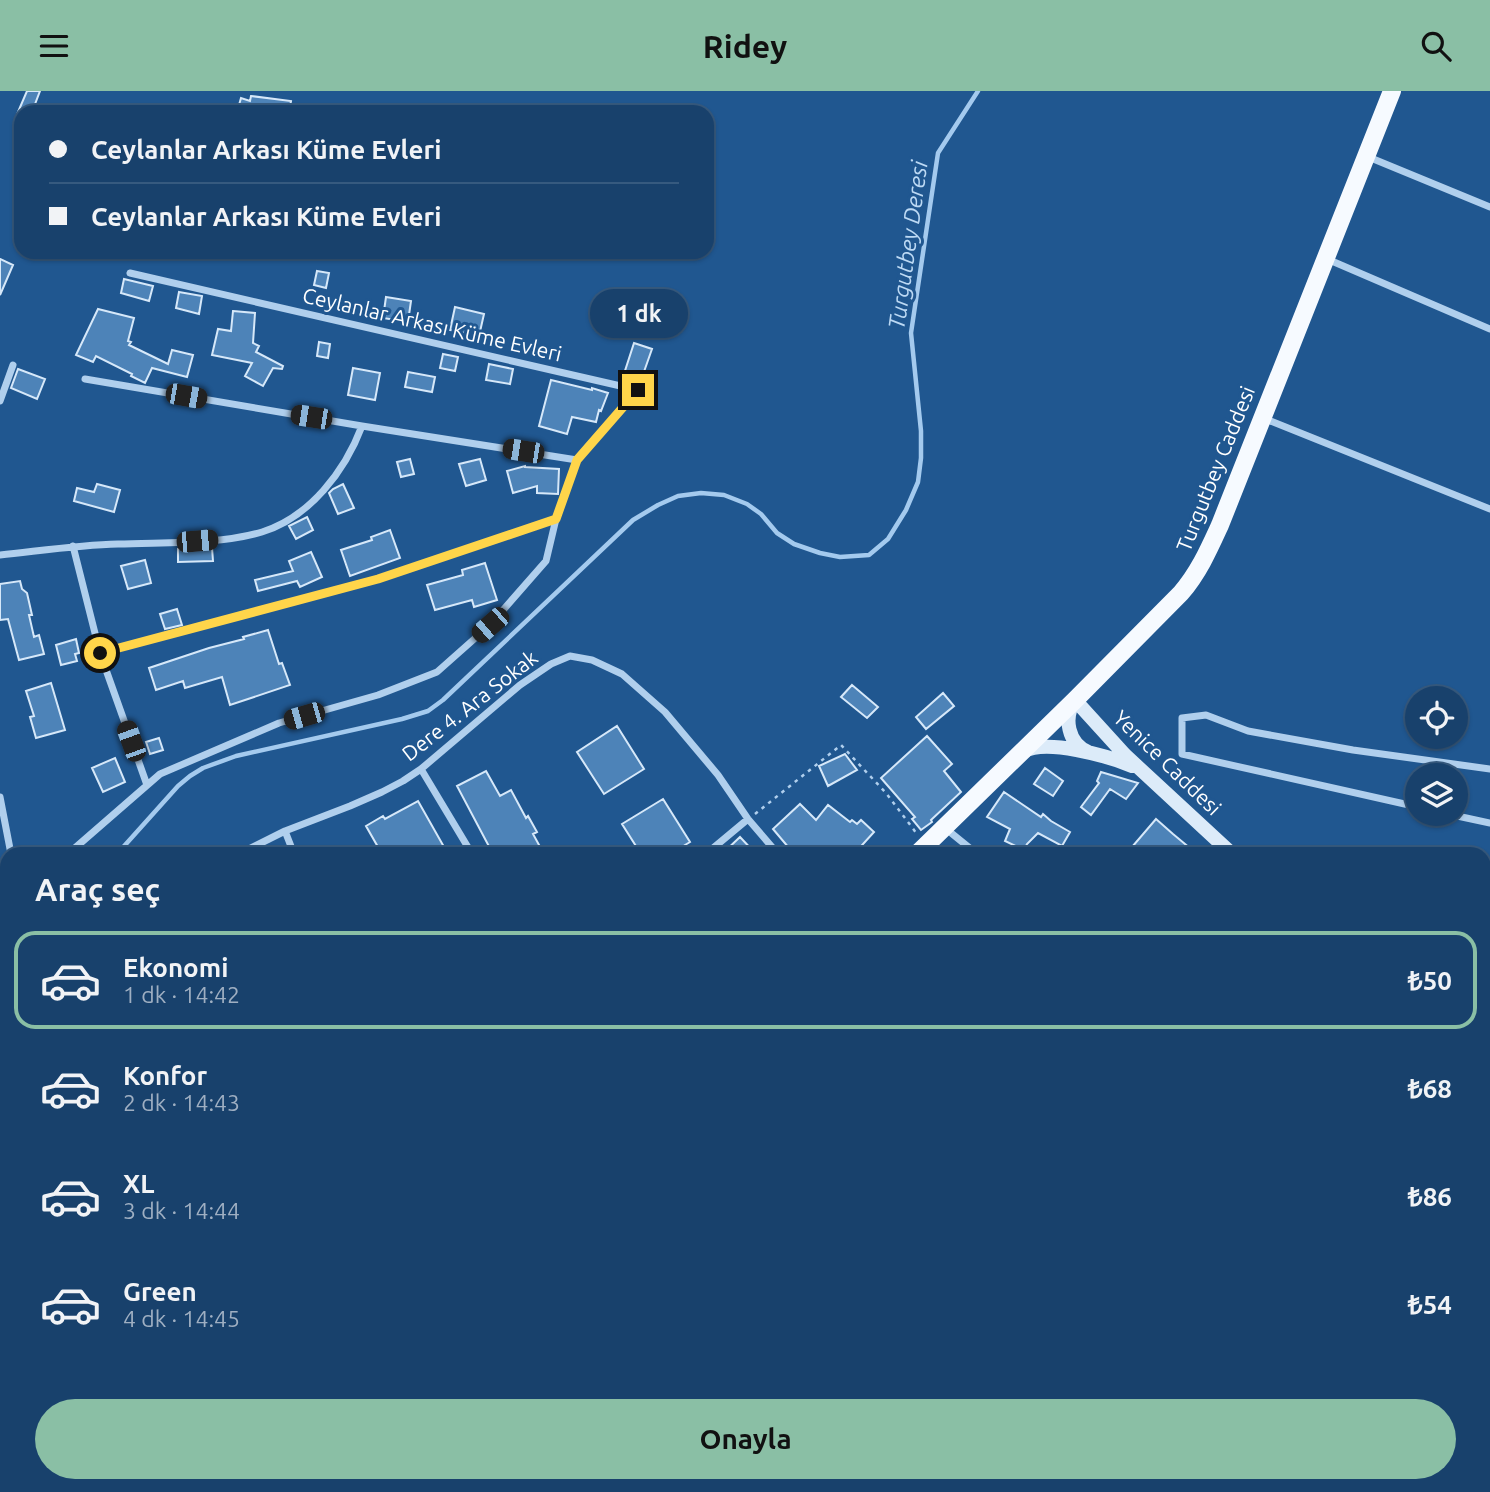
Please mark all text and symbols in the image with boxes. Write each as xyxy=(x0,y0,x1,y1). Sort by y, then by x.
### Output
icon: menu xyxy=(35,27,73,65)
icon: search xyxy=(1417,27,1455,65)
text: Ridey xyxy=(703,28,787,64)
text: Ceylanlar Arkası Küme Evleri xyxy=(91,135,441,164)
water label: Turgutbey Deresi xyxy=(883,158,932,331)
text: Ceylanlar Arkası Küme Evleri xyxy=(91,202,441,231)
street label: Ceylanlar Arkası Küme Evleri xyxy=(300,283,564,366)
callout: 1 dk xyxy=(589,289,687,337)
text: 1 dk xyxy=(616,301,662,326)
route end xyxy=(622,374,654,406)
car xyxy=(164,382,209,410)
street label: Turgutbey Caddesi xyxy=(1171,382,1259,555)
car xyxy=(289,403,334,431)
car xyxy=(501,437,546,465)
car xyxy=(176,529,219,553)
car xyxy=(468,603,513,647)
route start xyxy=(84,637,116,669)
street label: Dere 4. Ara Sokak xyxy=(397,645,542,765)
map controls xyxy=(1405,686,1468,826)
button: locate xyxy=(1405,686,1468,749)
car xyxy=(281,700,328,732)
street label: Yenice Caddesi xyxy=(1109,705,1226,820)
car xyxy=(114,718,149,764)
button: layers xyxy=(1405,763,1468,826)
text: Araç seç xyxy=(35,871,160,907)
icon: car xyxy=(39,949,102,1012)
text: Ekonomi xyxy=(123,953,228,982)
text: ₺50 xyxy=(1408,966,1452,995)
text: 1 dk · 14:42 xyxy=(123,982,240,1007)
icon: car xyxy=(39,1057,102,1120)
text: Konfor xyxy=(123,1061,207,1090)
text: ₺68 xyxy=(1408,1074,1452,1103)
text: 2 dk · 14:43 xyxy=(123,1090,240,1115)
icon: car xyxy=(39,1165,102,1228)
text: XL xyxy=(123,1169,154,1198)
text: ₺86 xyxy=(1408,1182,1452,1211)
text: 3 dk · 14:44 xyxy=(123,1198,240,1223)
icon: car xyxy=(39,1273,102,1336)
text: Green xyxy=(123,1277,197,1306)
text: ₺54 xyxy=(1408,1290,1452,1319)
text: 4 dk · 14:45 xyxy=(123,1306,240,1331)
button: Onayla xyxy=(35,1399,1456,1479)

